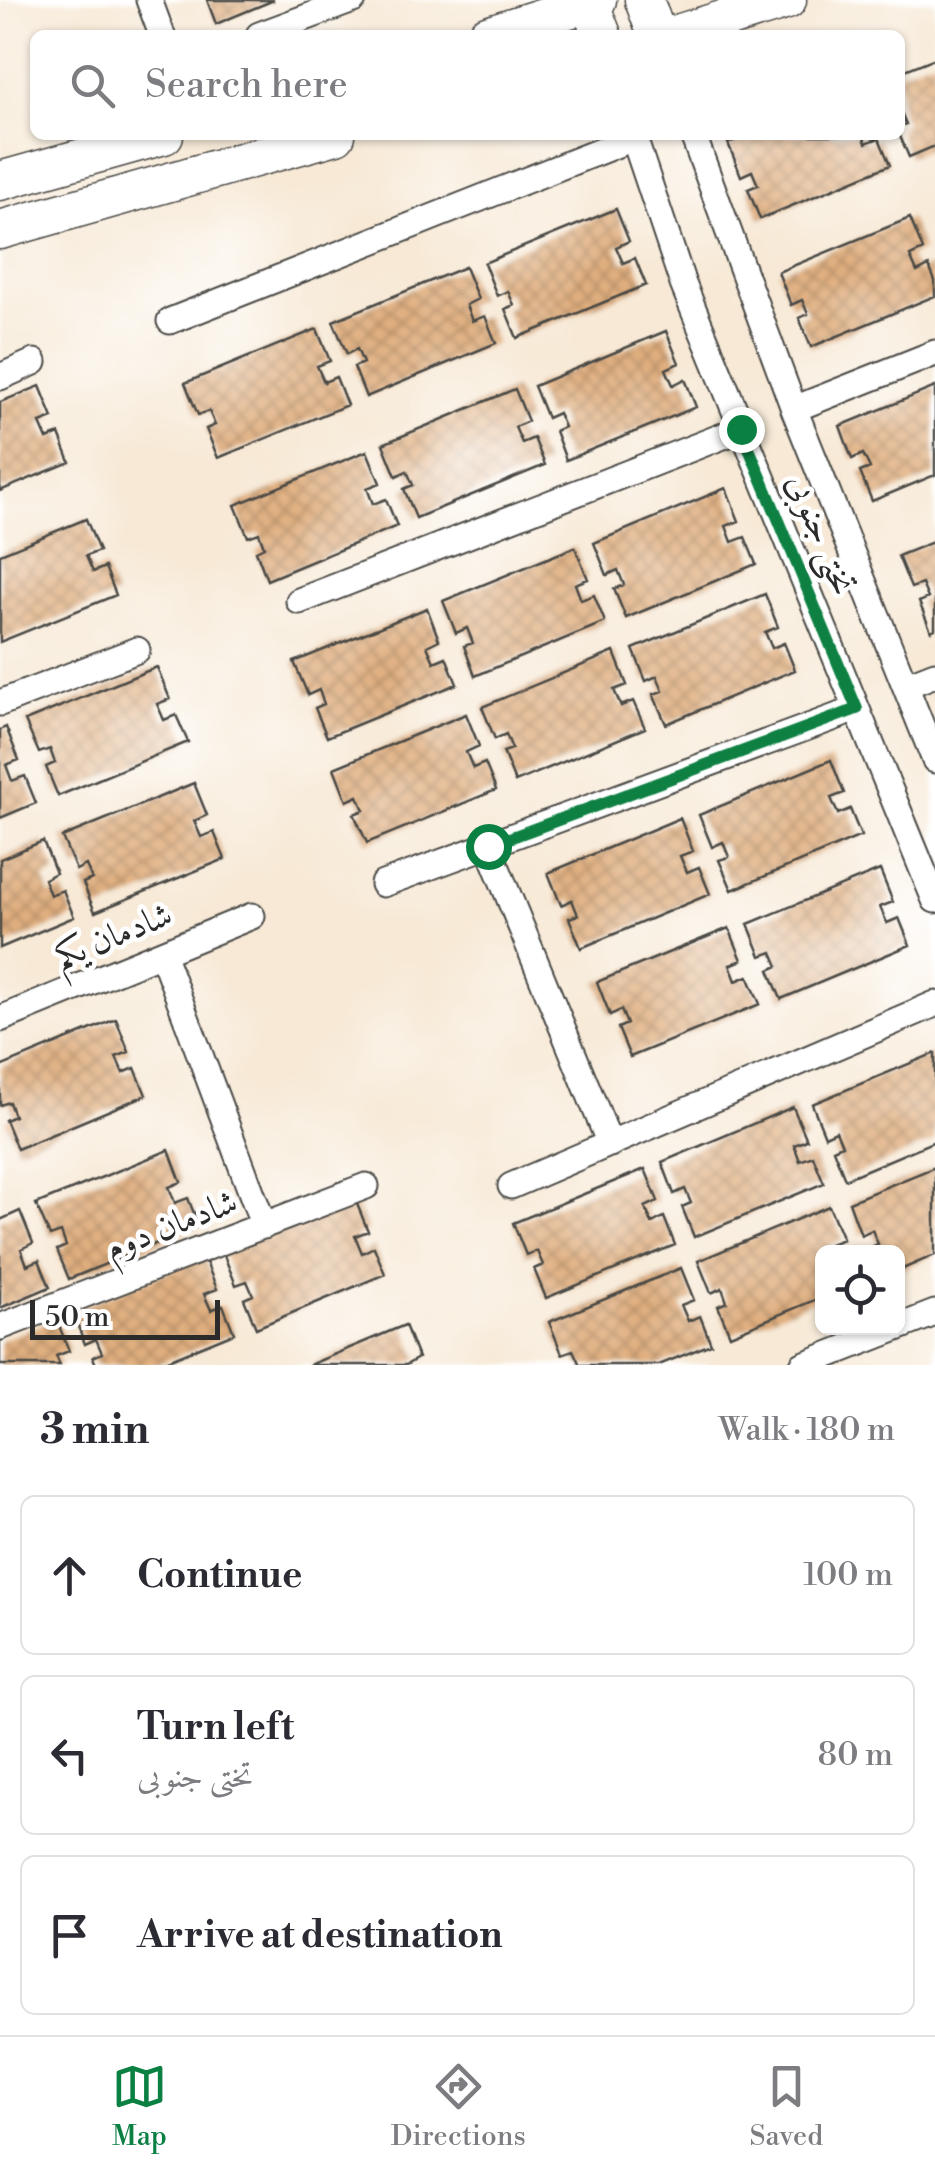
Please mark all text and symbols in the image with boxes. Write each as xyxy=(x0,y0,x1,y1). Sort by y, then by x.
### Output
search box xyxy=(30,30,905,140)
icon: search xyxy=(65,58,120,113)
text: Search here xyxy=(145,62,348,109)
route end xyxy=(719,407,765,453)
street label: تختی جنوبی xyxy=(775,467,864,602)
route start xyxy=(466,824,512,870)
street label: شادمان یکم xyxy=(48,893,183,989)
street label: شادمان دوم xyxy=(99,1181,247,1278)
map controls xyxy=(815,1245,905,1335)
button: locate xyxy=(815,1245,905,1335)
scale bar xyxy=(30,1295,220,1340)
text: 50 m xyxy=(45,1300,109,1335)
text: 3 min xyxy=(40,1404,149,1457)
text: Walk · 180 m xyxy=(719,1410,895,1450)
icon: ahead xyxy=(42,1548,97,1603)
text: Continue xyxy=(137,1552,302,1599)
text: 100 m xyxy=(803,1555,893,1595)
text: Turn left xyxy=(137,1704,294,1751)
icon: left xyxy=(42,1728,97,1783)
text: 80 m xyxy=(818,1735,893,1775)
text: تختی جنوبی xyxy=(137,1757,253,1797)
icon: arrive xyxy=(42,1908,97,1963)
text: Arrive at destination xyxy=(137,1912,503,1959)
tab: Map xyxy=(112,2059,167,2154)
tab: Directions xyxy=(391,2059,526,2154)
tab: Saved xyxy=(750,2059,823,2154)

